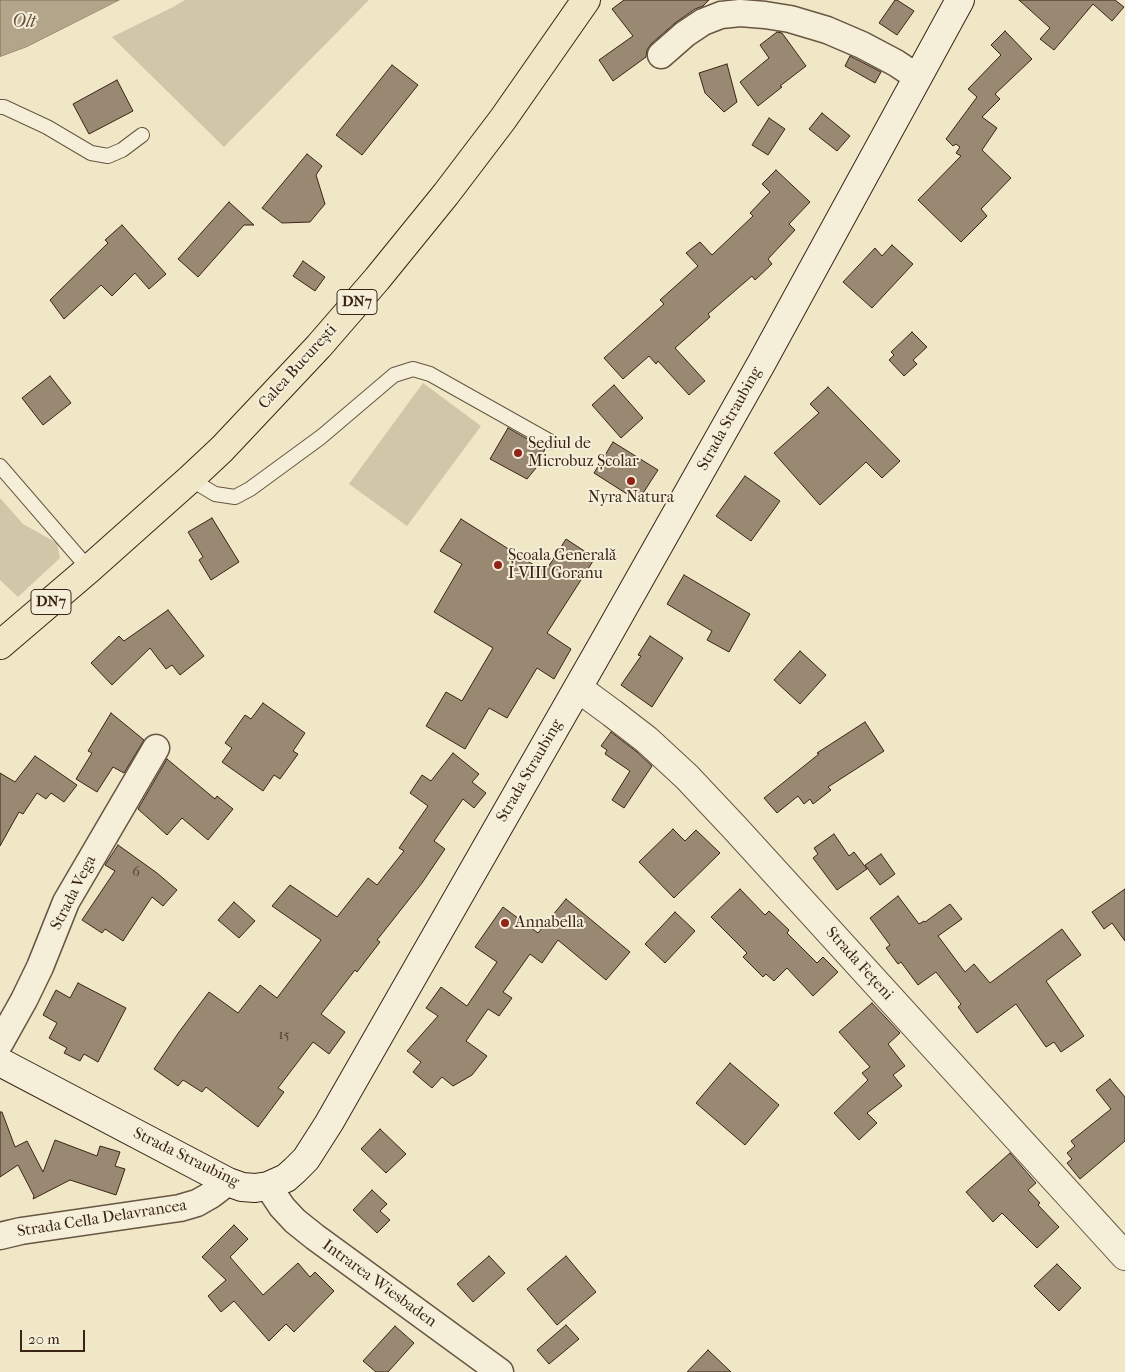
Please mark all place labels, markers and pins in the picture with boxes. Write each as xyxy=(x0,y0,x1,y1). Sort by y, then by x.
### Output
place label: Sediul de Microbuz Școlar xyxy=(528,434,639,472)
marker: Sediul de Microbuz Școlar xyxy=(512,447,524,459)
marker: Nyra Natura xyxy=(625,475,637,487)
place label: Nyra Natura xyxy=(588,488,674,508)
place label: Școala Generală I-VIII Goranu xyxy=(508,546,616,584)
marker: Școala Generală I-VIII Goranu xyxy=(492,559,504,571)
place label: Annabella xyxy=(515,913,584,933)
marker: Annabella xyxy=(499,917,511,929)

